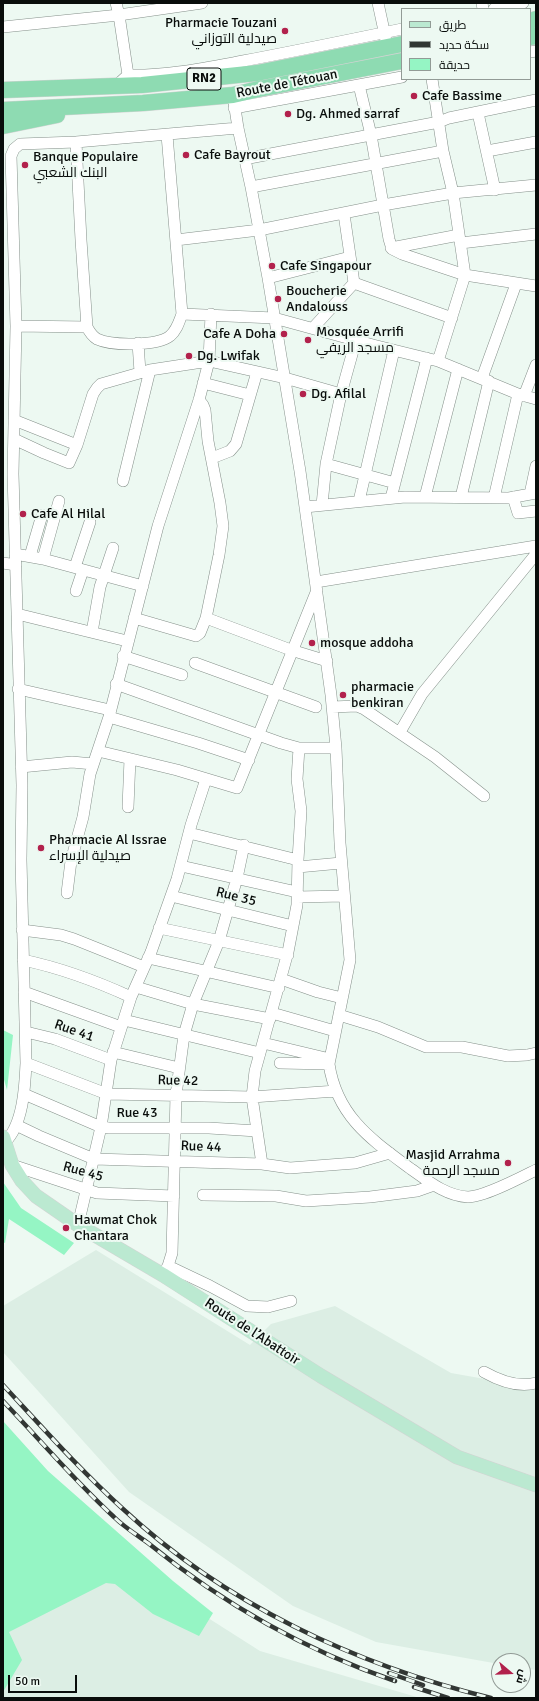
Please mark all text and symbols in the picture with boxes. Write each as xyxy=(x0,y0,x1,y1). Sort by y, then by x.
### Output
legend xyxy=(401,8,531,80)
place label: Pharmacie Touzani صيدلية التوزاني xyxy=(165,15,277,48)
text: طريق xyxy=(439,18,466,33)
marker: Pharmacie Touzani صيدلية التوزاني xyxy=(280,26,290,36)
text: سكة حديد xyxy=(439,38,489,53)
text: حديقة xyxy=(439,58,470,73)
street label: Route de Tétouan xyxy=(235,66,339,102)
road number: RN2 xyxy=(187,68,221,90)
place label: Cafe Bassime xyxy=(422,88,502,104)
marker: Cafe Bassime xyxy=(409,91,419,101)
place label: Dg. Ahmed sarraf xyxy=(296,106,399,122)
marker: Dg. Ahmed sarraf xyxy=(283,109,293,119)
place label: Cafe Bayrout xyxy=(194,147,271,163)
place label: Banque Populaire البنك الشعبي xyxy=(33,149,138,182)
marker: Cafe Bayrout xyxy=(181,150,191,160)
marker: Banque Populaire البنك الشعبي xyxy=(20,160,30,170)
place label: Cafe Singapour xyxy=(280,258,371,274)
marker: Cafe Singapour xyxy=(267,261,277,271)
place label: Boucherie Andalouss xyxy=(286,283,348,316)
marker: Boucherie Andalouss xyxy=(273,294,283,304)
place label: Mosquée Arrifi مسجد الريفي xyxy=(316,324,404,356)
place label: Cafe A Doha xyxy=(203,326,276,342)
marker: Cafe A Doha xyxy=(279,329,289,339)
marker: Mosquée Arrifi مسجد الريفي xyxy=(303,335,313,345)
place label: Dg. Lwifak xyxy=(197,348,260,364)
marker: Dg. Lwifak xyxy=(184,351,194,361)
place label: Dg. Afilal xyxy=(311,386,366,402)
marker: Dg. Afilal xyxy=(298,389,308,399)
place label: Cafe Al Hilal xyxy=(31,506,105,522)
marker: Cafe Al Hilal xyxy=(18,509,28,519)
place label: mosque addoha xyxy=(320,635,414,651)
marker: mosque addoha xyxy=(307,638,317,648)
place label: pharmacie benkiran xyxy=(351,679,414,712)
marker: pharmacie benkiran xyxy=(338,690,348,700)
place label: Pharmacie Al Issrae صيدلية الإسراء xyxy=(49,832,167,864)
marker: Pharmacie Al Issrae صيدلية الإسراء xyxy=(36,843,46,853)
street label: Rue 35 xyxy=(214,884,258,910)
street label: Rue 41 xyxy=(52,1016,96,1046)
street label: Rue 42 xyxy=(157,1072,199,1090)
street label: Rue 43 xyxy=(117,1105,157,1121)
street label: Rue 44 xyxy=(180,1138,222,1156)
place label: Masjid Arrahma مسجد الرحمة xyxy=(406,1147,500,1180)
marker: Masjid Arrahma مسجد الرحمة xyxy=(503,1158,513,1168)
street label: Rue 45 xyxy=(61,1159,105,1185)
place label: Hawmat Chok Chantara xyxy=(74,1212,157,1244)
marker: Hawmat Chok Chantara xyxy=(61,1223,71,1233)
street label: Route de l’Abattoir xyxy=(201,1295,303,1369)
north arrow xyxy=(491,1653,531,1693)
scale bar xyxy=(10,1667,79,1693)
text: ش xyxy=(513,1668,530,1686)
text: 50 m xyxy=(15,1674,40,1689)

